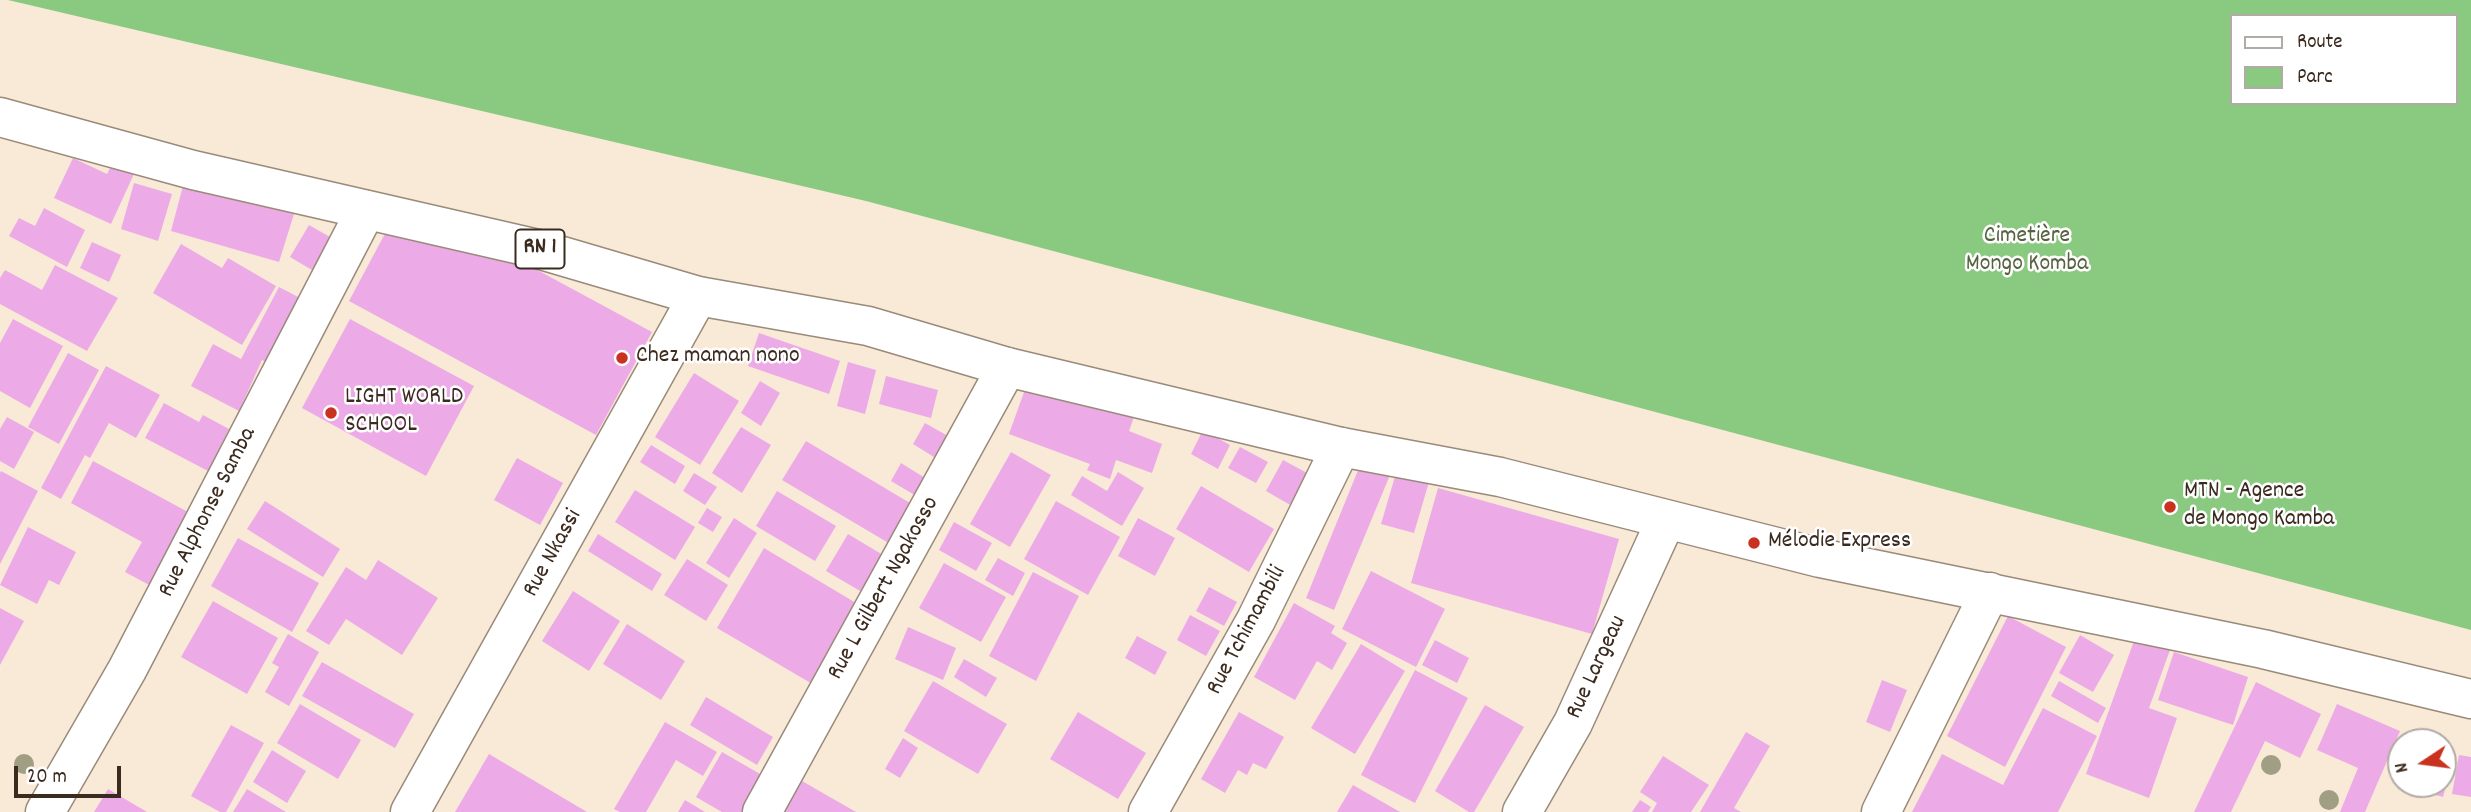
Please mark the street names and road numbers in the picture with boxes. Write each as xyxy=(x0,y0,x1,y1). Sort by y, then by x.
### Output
road number: RN 1 xyxy=(516,230,564,268)
street label: Rue Alphonse Samba xyxy=(154,423,264,603)
street label: Rue L Gilbert Ngakosso xyxy=(823,492,947,686)
street label: Rue Nkassi xyxy=(518,505,590,603)
street label: Rue Tchimambili xyxy=(1202,562,1294,700)
street label: Rue Largeau xyxy=(1562,612,1634,724)

